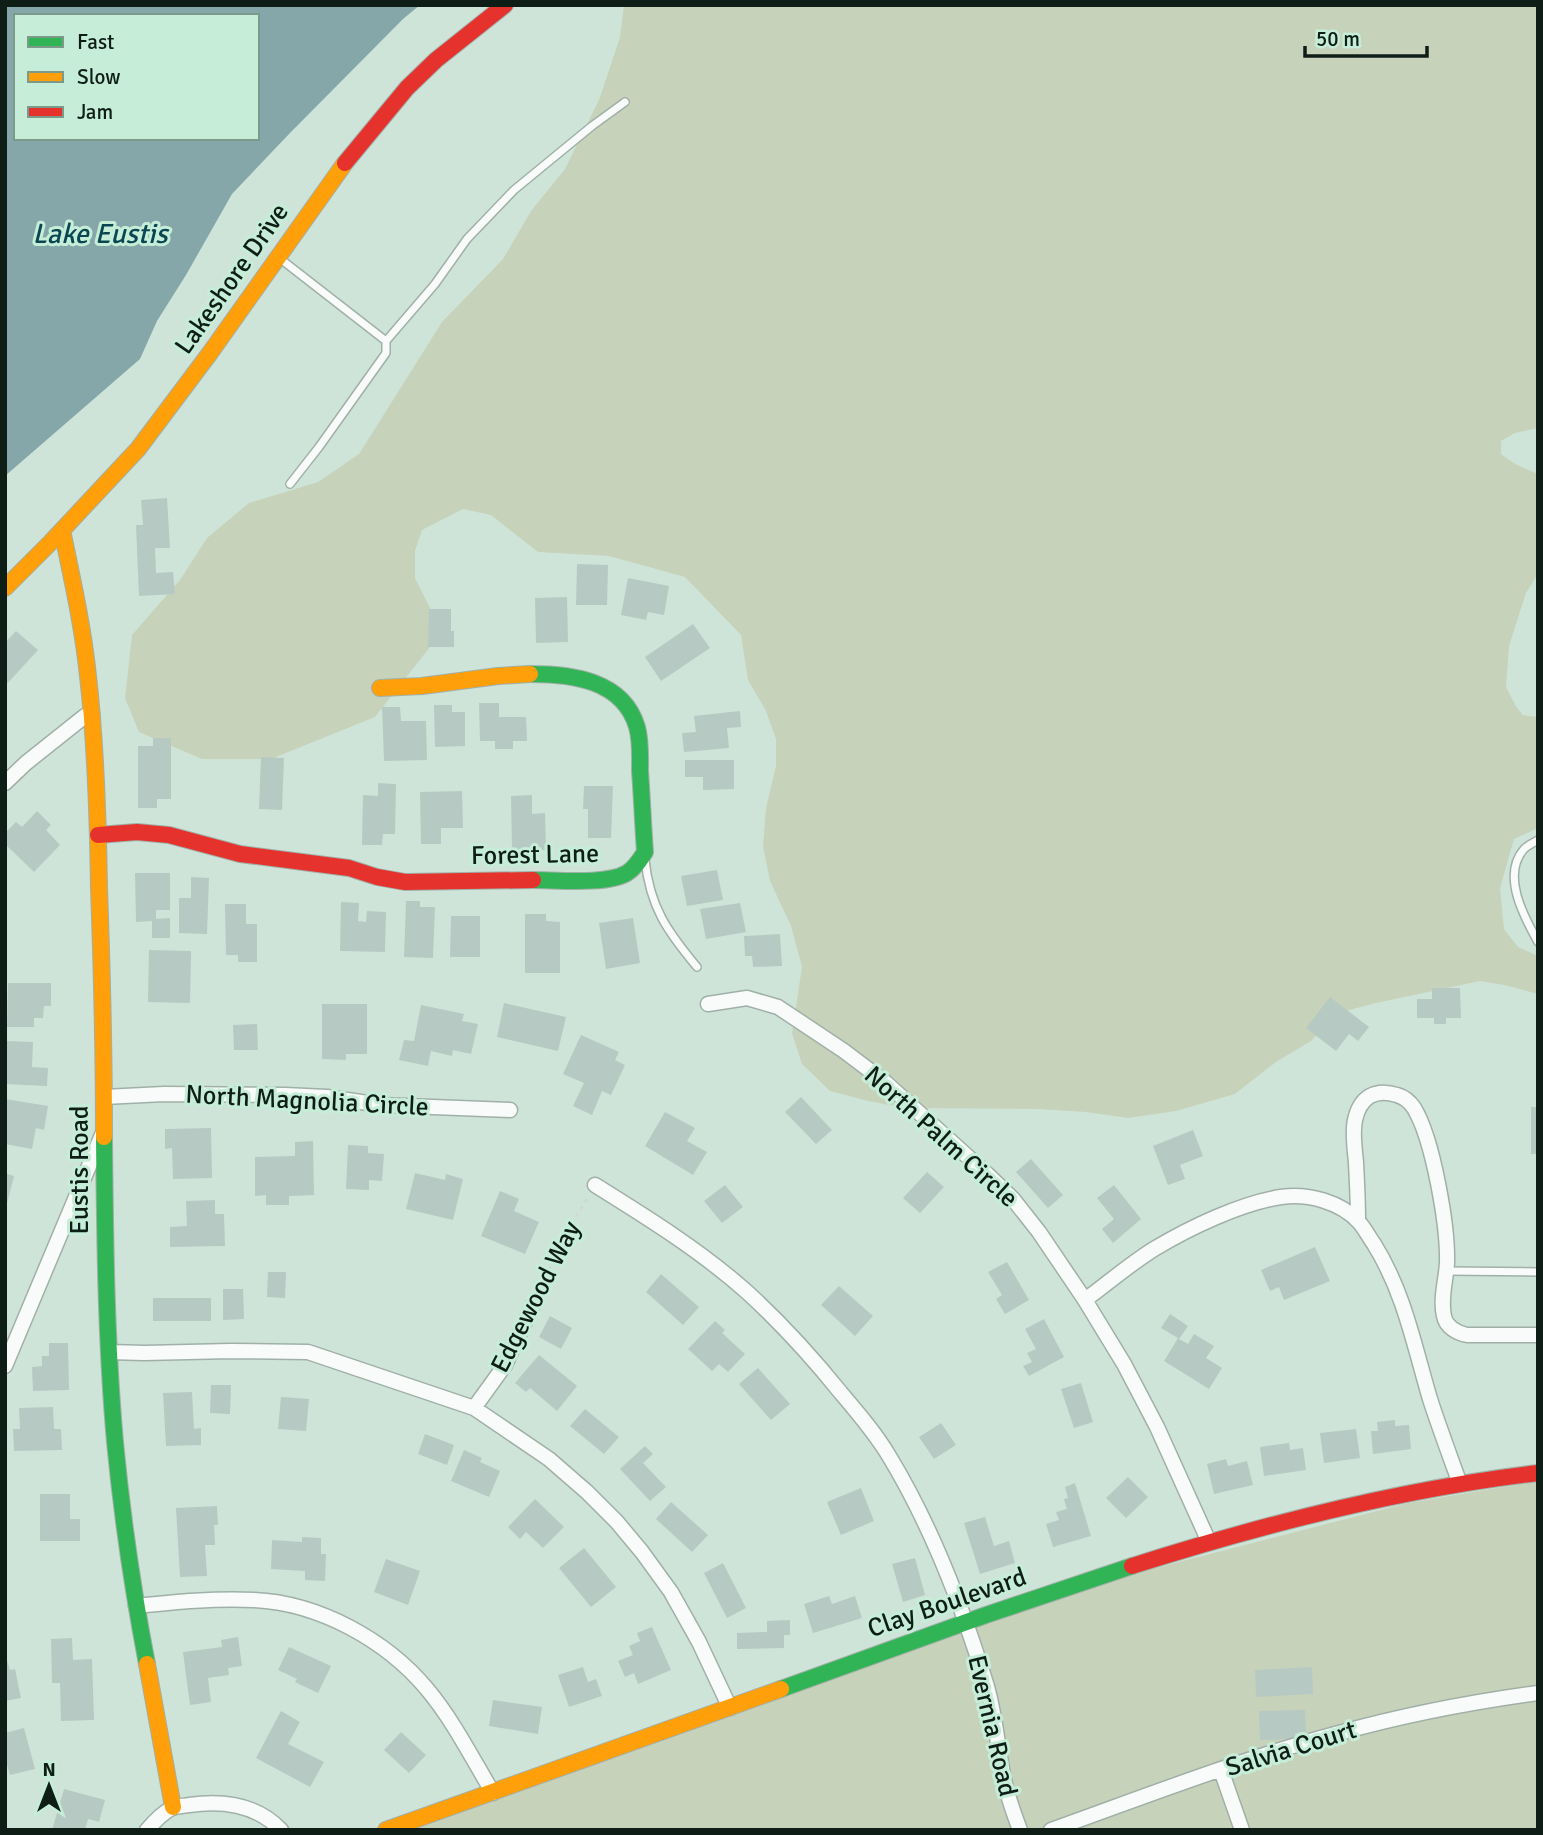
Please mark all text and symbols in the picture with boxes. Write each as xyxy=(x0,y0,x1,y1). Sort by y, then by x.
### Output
legend xyxy=(14,14,259,140)
scale bar xyxy=(1305,14,1428,58)
text: 50 m xyxy=(1316,26,1360,52)
text: Fast xyxy=(77,29,114,55)
text: Slow xyxy=(77,64,121,90)
text: Jam xyxy=(77,99,113,125)
street label: Lakeshore Drive xyxy=(168,197,296,361)
water label: Lake Eustis xyxy=(32,217,170,251)
street label: Forest Lane xyxy=(471,838,599,872)
street label: North Palm Circle xyxy=(857,1059,1025,1215)
street label: North Magnolia Circle xyxy=(184,1079,430,1123)
street label: Eustis Road xyxy=(64,1105,96,1235)
street label: Edgewood Way xyxy=(484,1216,588,1378)
street label: Clay Boulevard xyxy=(863,1561,1031,1645)
street label: Evernia Road xyxy=(960,1652,1024,1800)
street label: Salvia Court xyxy=(1222,1714,1360,1784)
north arrow xyxy=(14,1751,84,1821)
text: N xyxy=(42,1758,56,1782)

